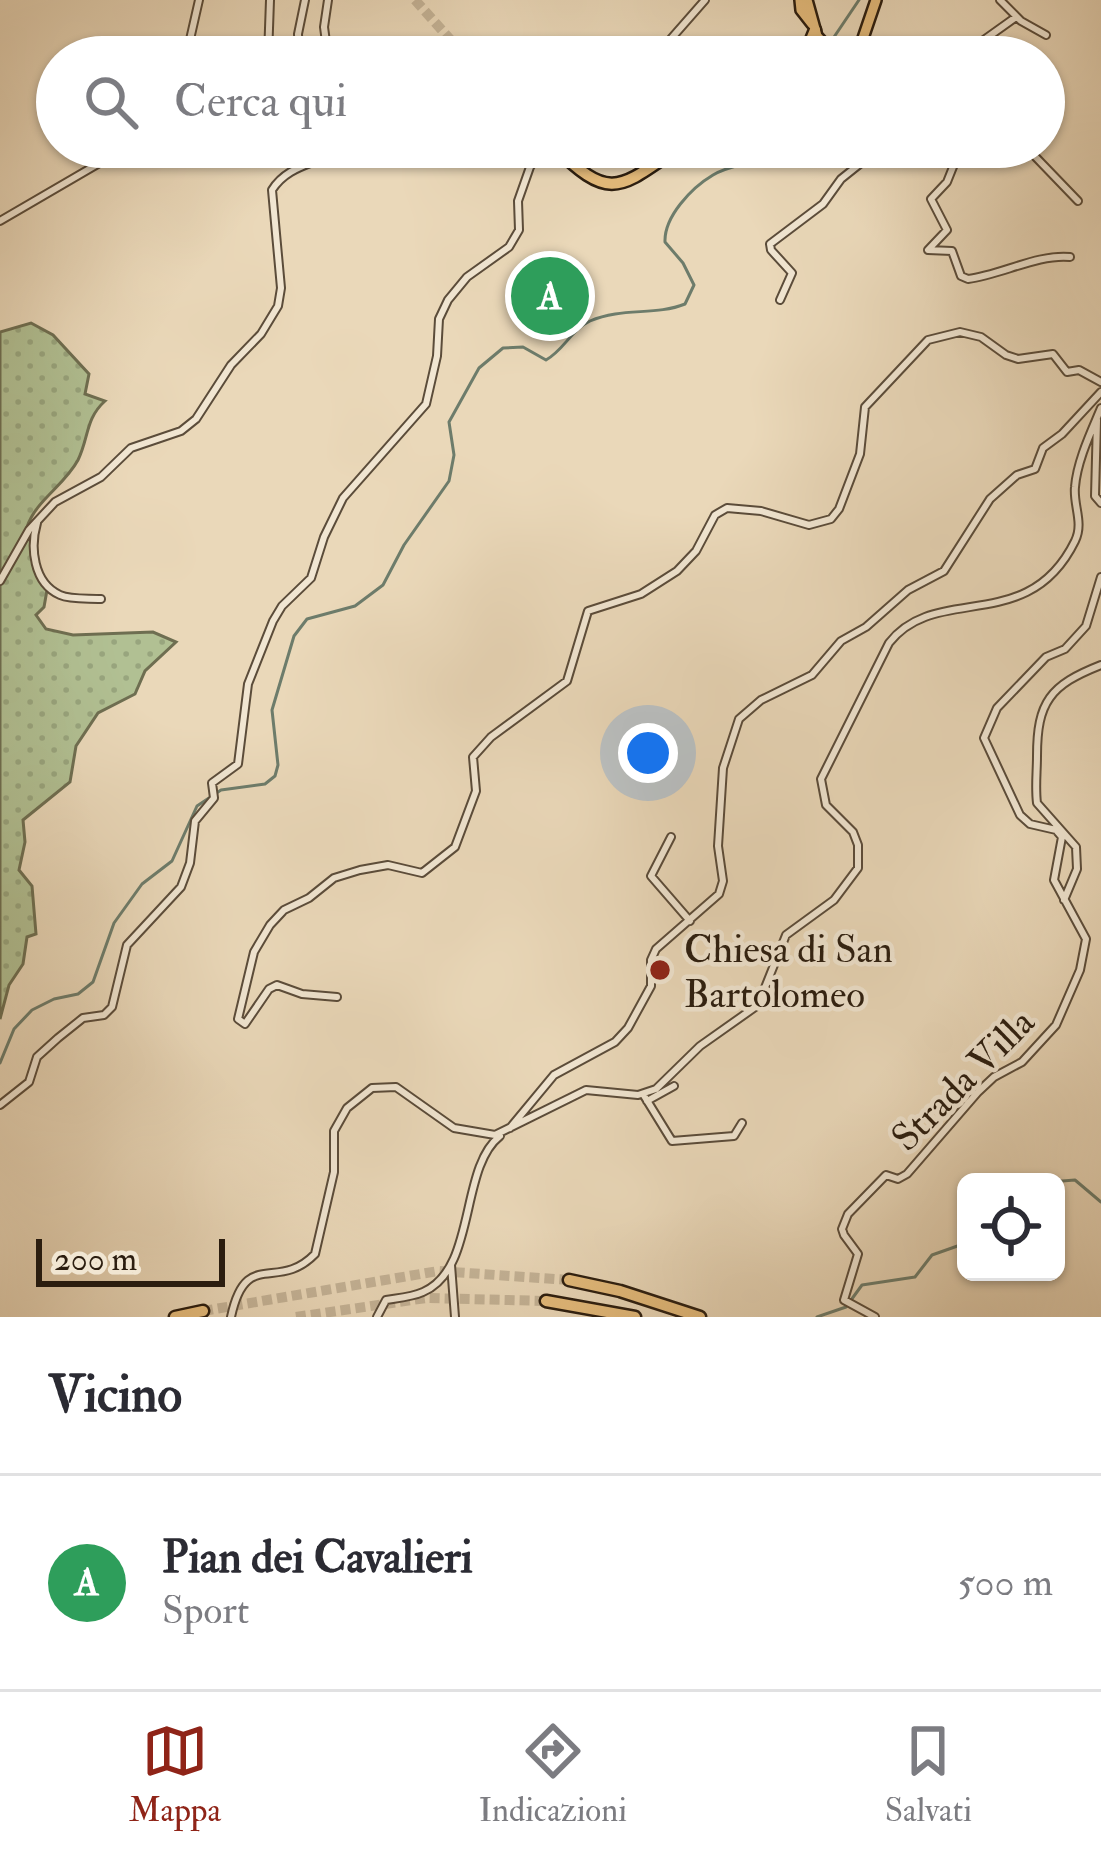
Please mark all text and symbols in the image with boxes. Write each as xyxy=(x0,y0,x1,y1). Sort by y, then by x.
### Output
search box xyxy=(36,36,1065,168)
icon: search xyxy=(78,69,144,135)
text: Cerca qui xyxy=(174,74,347,130)
pin: A xyxy=(511,251,589,341)
your location xyxy=(618,723,678,783)
place label: Chiesa di San Bartolomeo xyxy=(684,925,893,1019)
marker: Chiesa di San Bartolomeo xyxy=(647,957,673,983)
street label: Strada Villa xyxy=(881,998,1045,1162)
map controls xyxy=(957,1173,1065,1281)
button: locate xyxy=(957,1173,1065,1281)
scale bar xyxy=(36,1233,225,1286)
text: 200 m xyxy=(54,1239,137,1280)
text: Vicino xyxy=(48,1363,182,1427)
text: Pian dei Cavalieri xyxy=(162,1530,473,1586)
text: A xyxy=(75,1558,99,1607)
text: 500 m xyxy=(958,1558,1053,1607)
text: Sport xyxy=(162,1586,249,1635)
tab: Mappa xyxy=(129,1718,221,1831)
tab: Indicazioni xyxy=(479,1718,627,1831)
tab: Salvati xyxy=(885,1718,972,1831)

